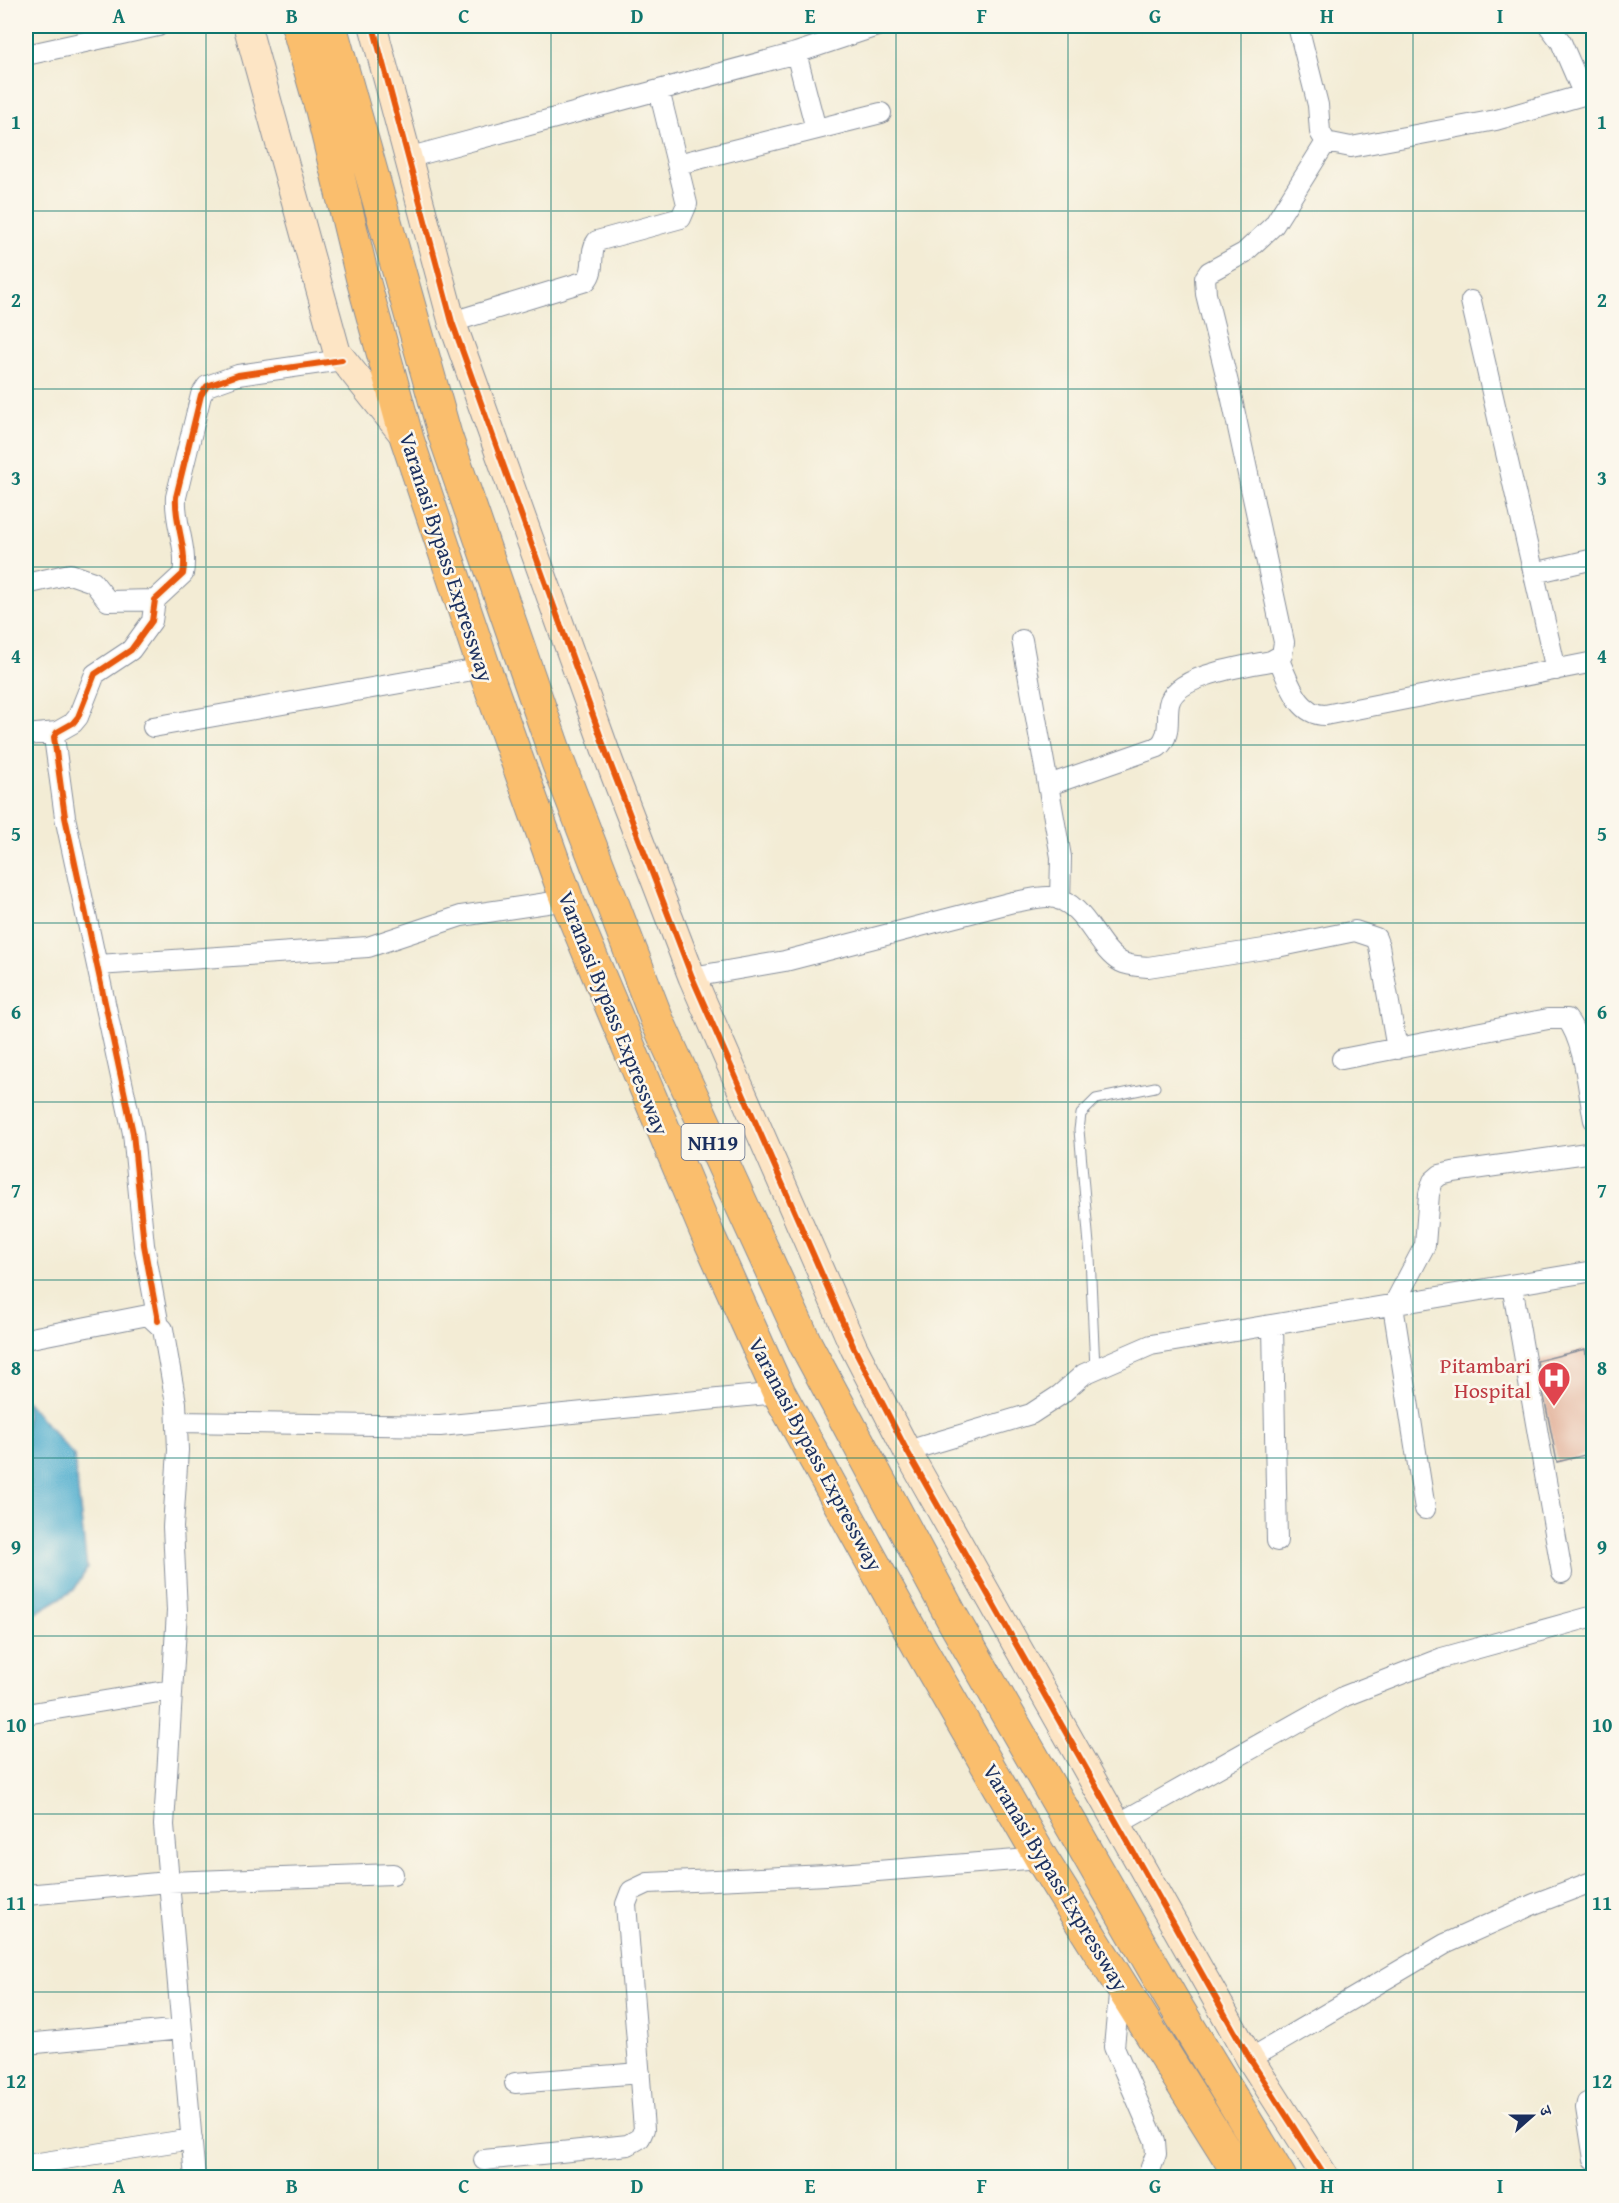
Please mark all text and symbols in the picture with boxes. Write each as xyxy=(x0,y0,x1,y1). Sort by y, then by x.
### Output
text: A xyxy=(113,1,126,30)
text: B xyxy=(286,1,298,30)
text: C xyxy=(458,1,470,30)
text: D xyxy=(630,1,644,30)
text: E xyxy=(805,1,816,30)
text: F xyxy=(977,1,987,30)
text: G xyxy=(1149,1,1161,30)
text: H xyxy=(1320,1,1334,30)
text: I xyxy=(1497,1,1503,30)
text: 1 xyxy=(11,107,21,136)
text: 1 xyxy=(1597,107,1607,136)
text: 2 xyxy=(11,285,21,314)
text: 2 xyxy=(1597,285,1607,314)
street label: Varanasi Bypass Expressway xyxy=(392,428,503,686)
text: 3 xyxy=(11,463,21,492)
text: 3 xyxy=(1597,463,1607,492)
text: 4 xyxy=(11,641,21,670)
text: 4 xyxy=(1597,641,1607,670)
text: 5 xyxy=(11,819,21,848)
text: 5 xyxy=(1597,819,1607,848)
street label: Varanasi Bypass Expressway xyxy=(550,886,678,1140)
text: 6 xyxy=(11,997,21,1026)
text: 6 xyxy=(1597,997,1607,1026)
road number: NH19 xyxy=(682,1124,744,1160)
text: 7 xyxy=(11,1175,21,1204)
text: 7 xyxy=(1597,1175,1607,1204)
street label: Varanasi Bypass Expressway xyxy=(741,1331,891,1577)
place label: Pitambari Hospital xyxy=(1440,1349,1531,1406)
text: 8 xyxy=(11,1353,21,1382)
text: 8 xyxy=(1597,1353,1607,1382)
hospital icon: Pitambari Hospital xyxy=(1536,1360,1572,1407)
text: 9 xyxy=(11,1532,21,1561)
text: 9 xyxy=(1597,1532,1607,1561)
text: 10 xyxy=(6,1710,26,1739)
text: 10 xyxy=(1592,1710,1612,1739)
street label: Varanasi Bypass Expressway xyxy=(975,1757,1137,1997)
text: 11 xyxy=(6,1888,26,1917)
text: 11 xyxy=(1592,1888,1612,1917)
text: 12 xyxy=(6,2066,26,2095)
text: 12 xyxy=(1592,2066,1612,2095)
north arrow xyxy=(1502,2086,1562,2146)
text: उ xyxy=(1533,2102,1559,2120)
text: A xyxy=(113,2171,126,2200)
text: B xyxy=(286,2171,298,2200)
text: C xyxy=(458,2171,470,2200)
text: D xyxy=(630,2171,644,2200)
text: E xyxy=(805,2171,816,2200)
text: F xyxy=(977,2171,987,2200)
text: G xyxy=(1149,2171,1161,2200)
text: H xyxy=(1320,2171,1334,2200)
text: I xyxy=(1497,2171,1503,2200)

